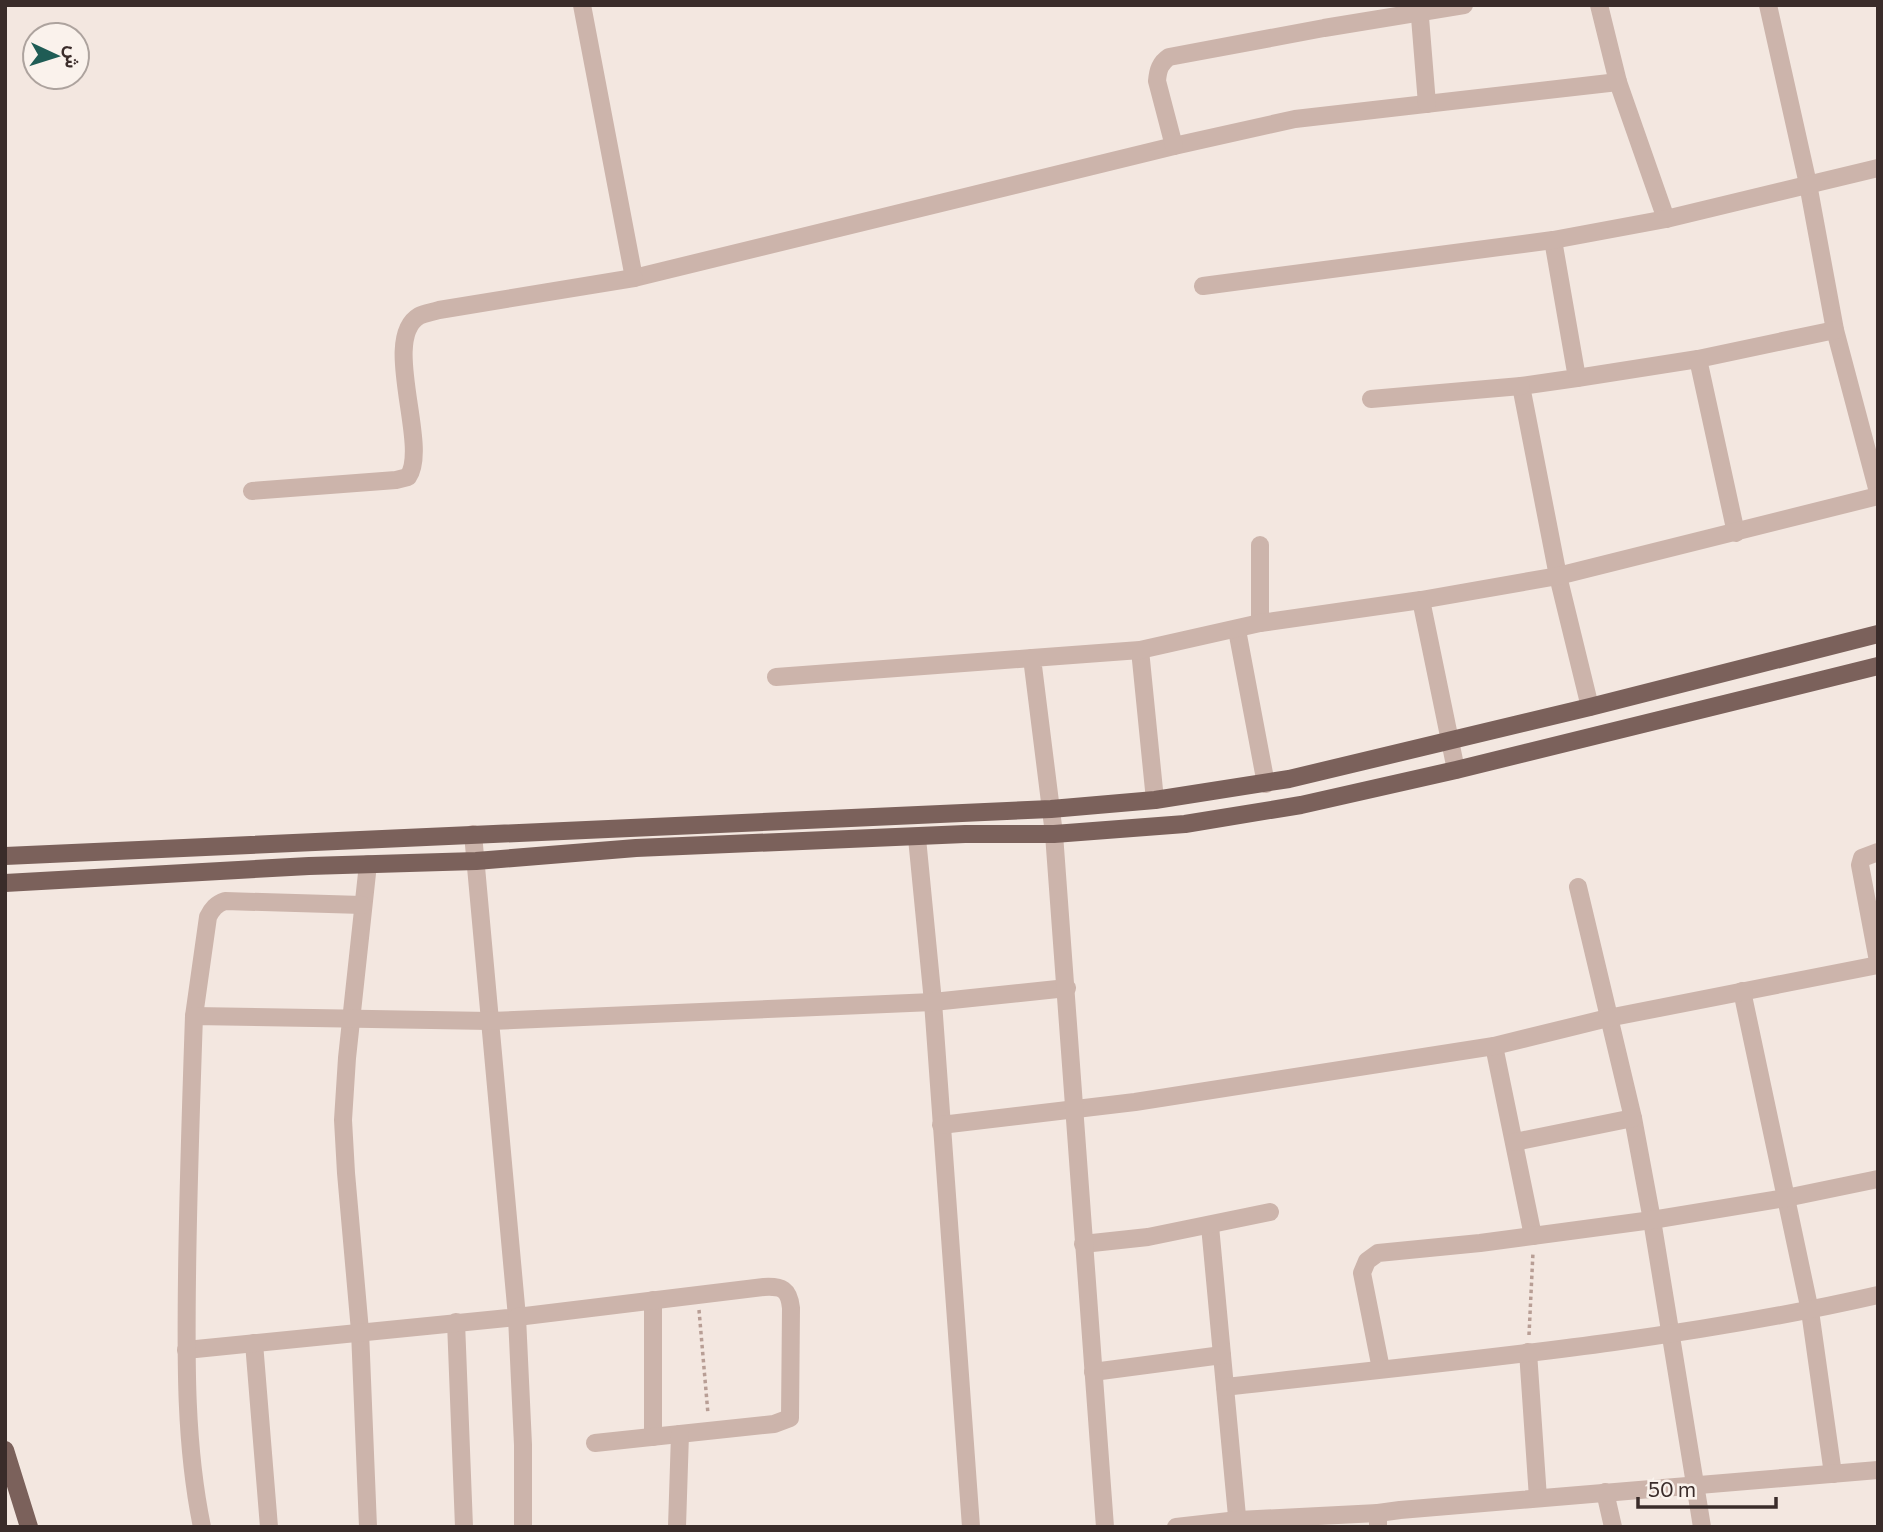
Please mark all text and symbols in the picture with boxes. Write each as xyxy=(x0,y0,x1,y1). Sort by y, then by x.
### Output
north arrow xyxy=(21,21,91,91)
text: ش xyxy=(60,45,86,70)
scale bar xyxy=(1638,1466,1776,1510)
text: 50 m xyxy=(1648,1476,1696,1501)

